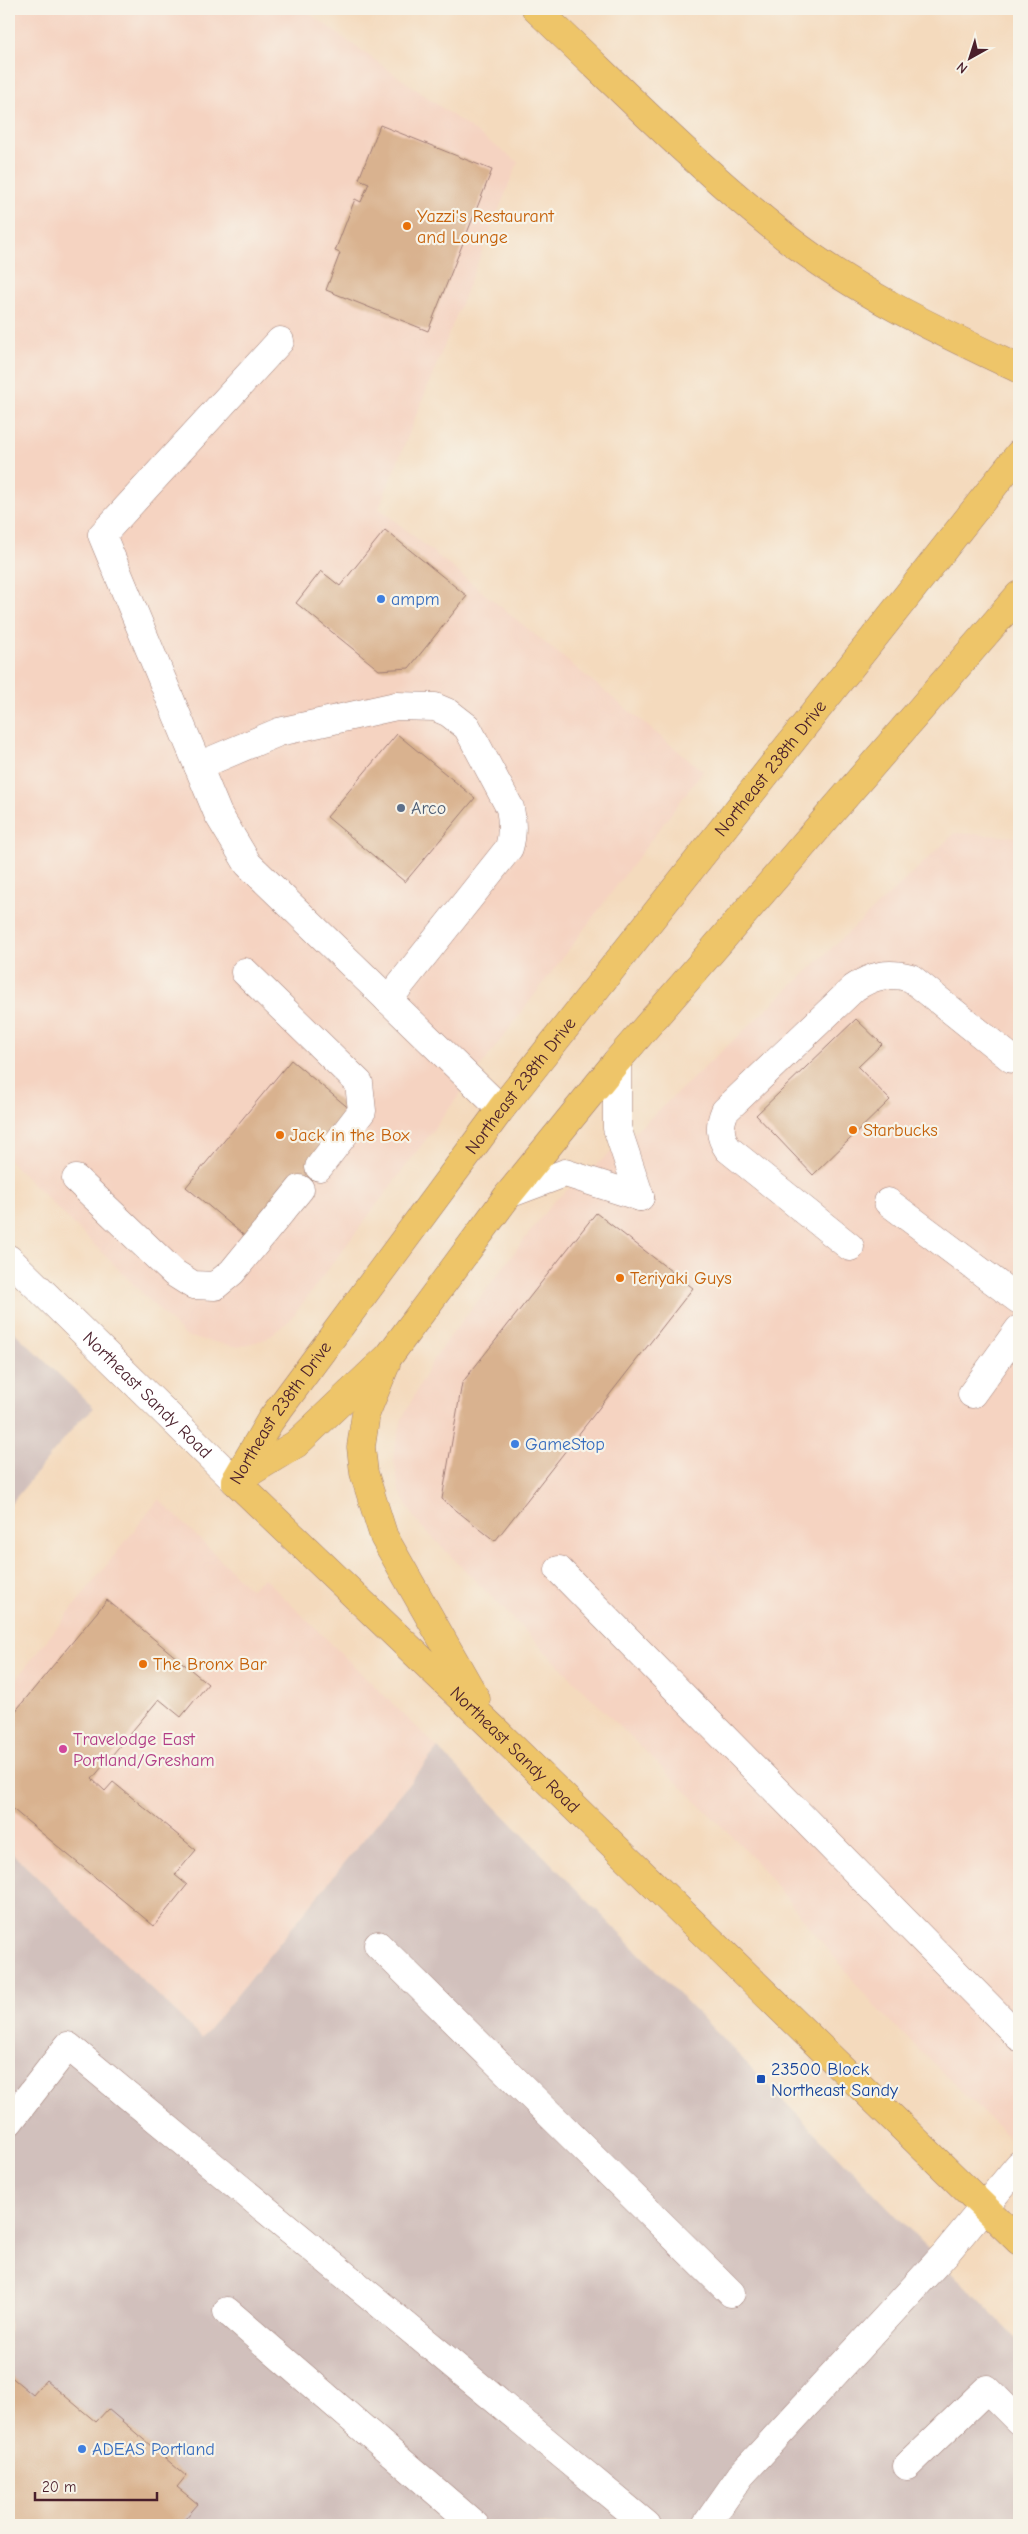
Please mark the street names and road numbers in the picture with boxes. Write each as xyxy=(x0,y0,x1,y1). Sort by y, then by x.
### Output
street label: Northeast 238th Drive xyxy=(710,696,831,841)
street label: Northeast 238th Drive xyxy=(461,1013,580,1158)
street label: Northeast Sandy Road xyxy=(79,1327,216,1463)
street label: Northeast 238th Drive xyxy=(225,1337,336,1488)
street label: Northeast Sandy Road xyxy=(446,1682,584,1817)

